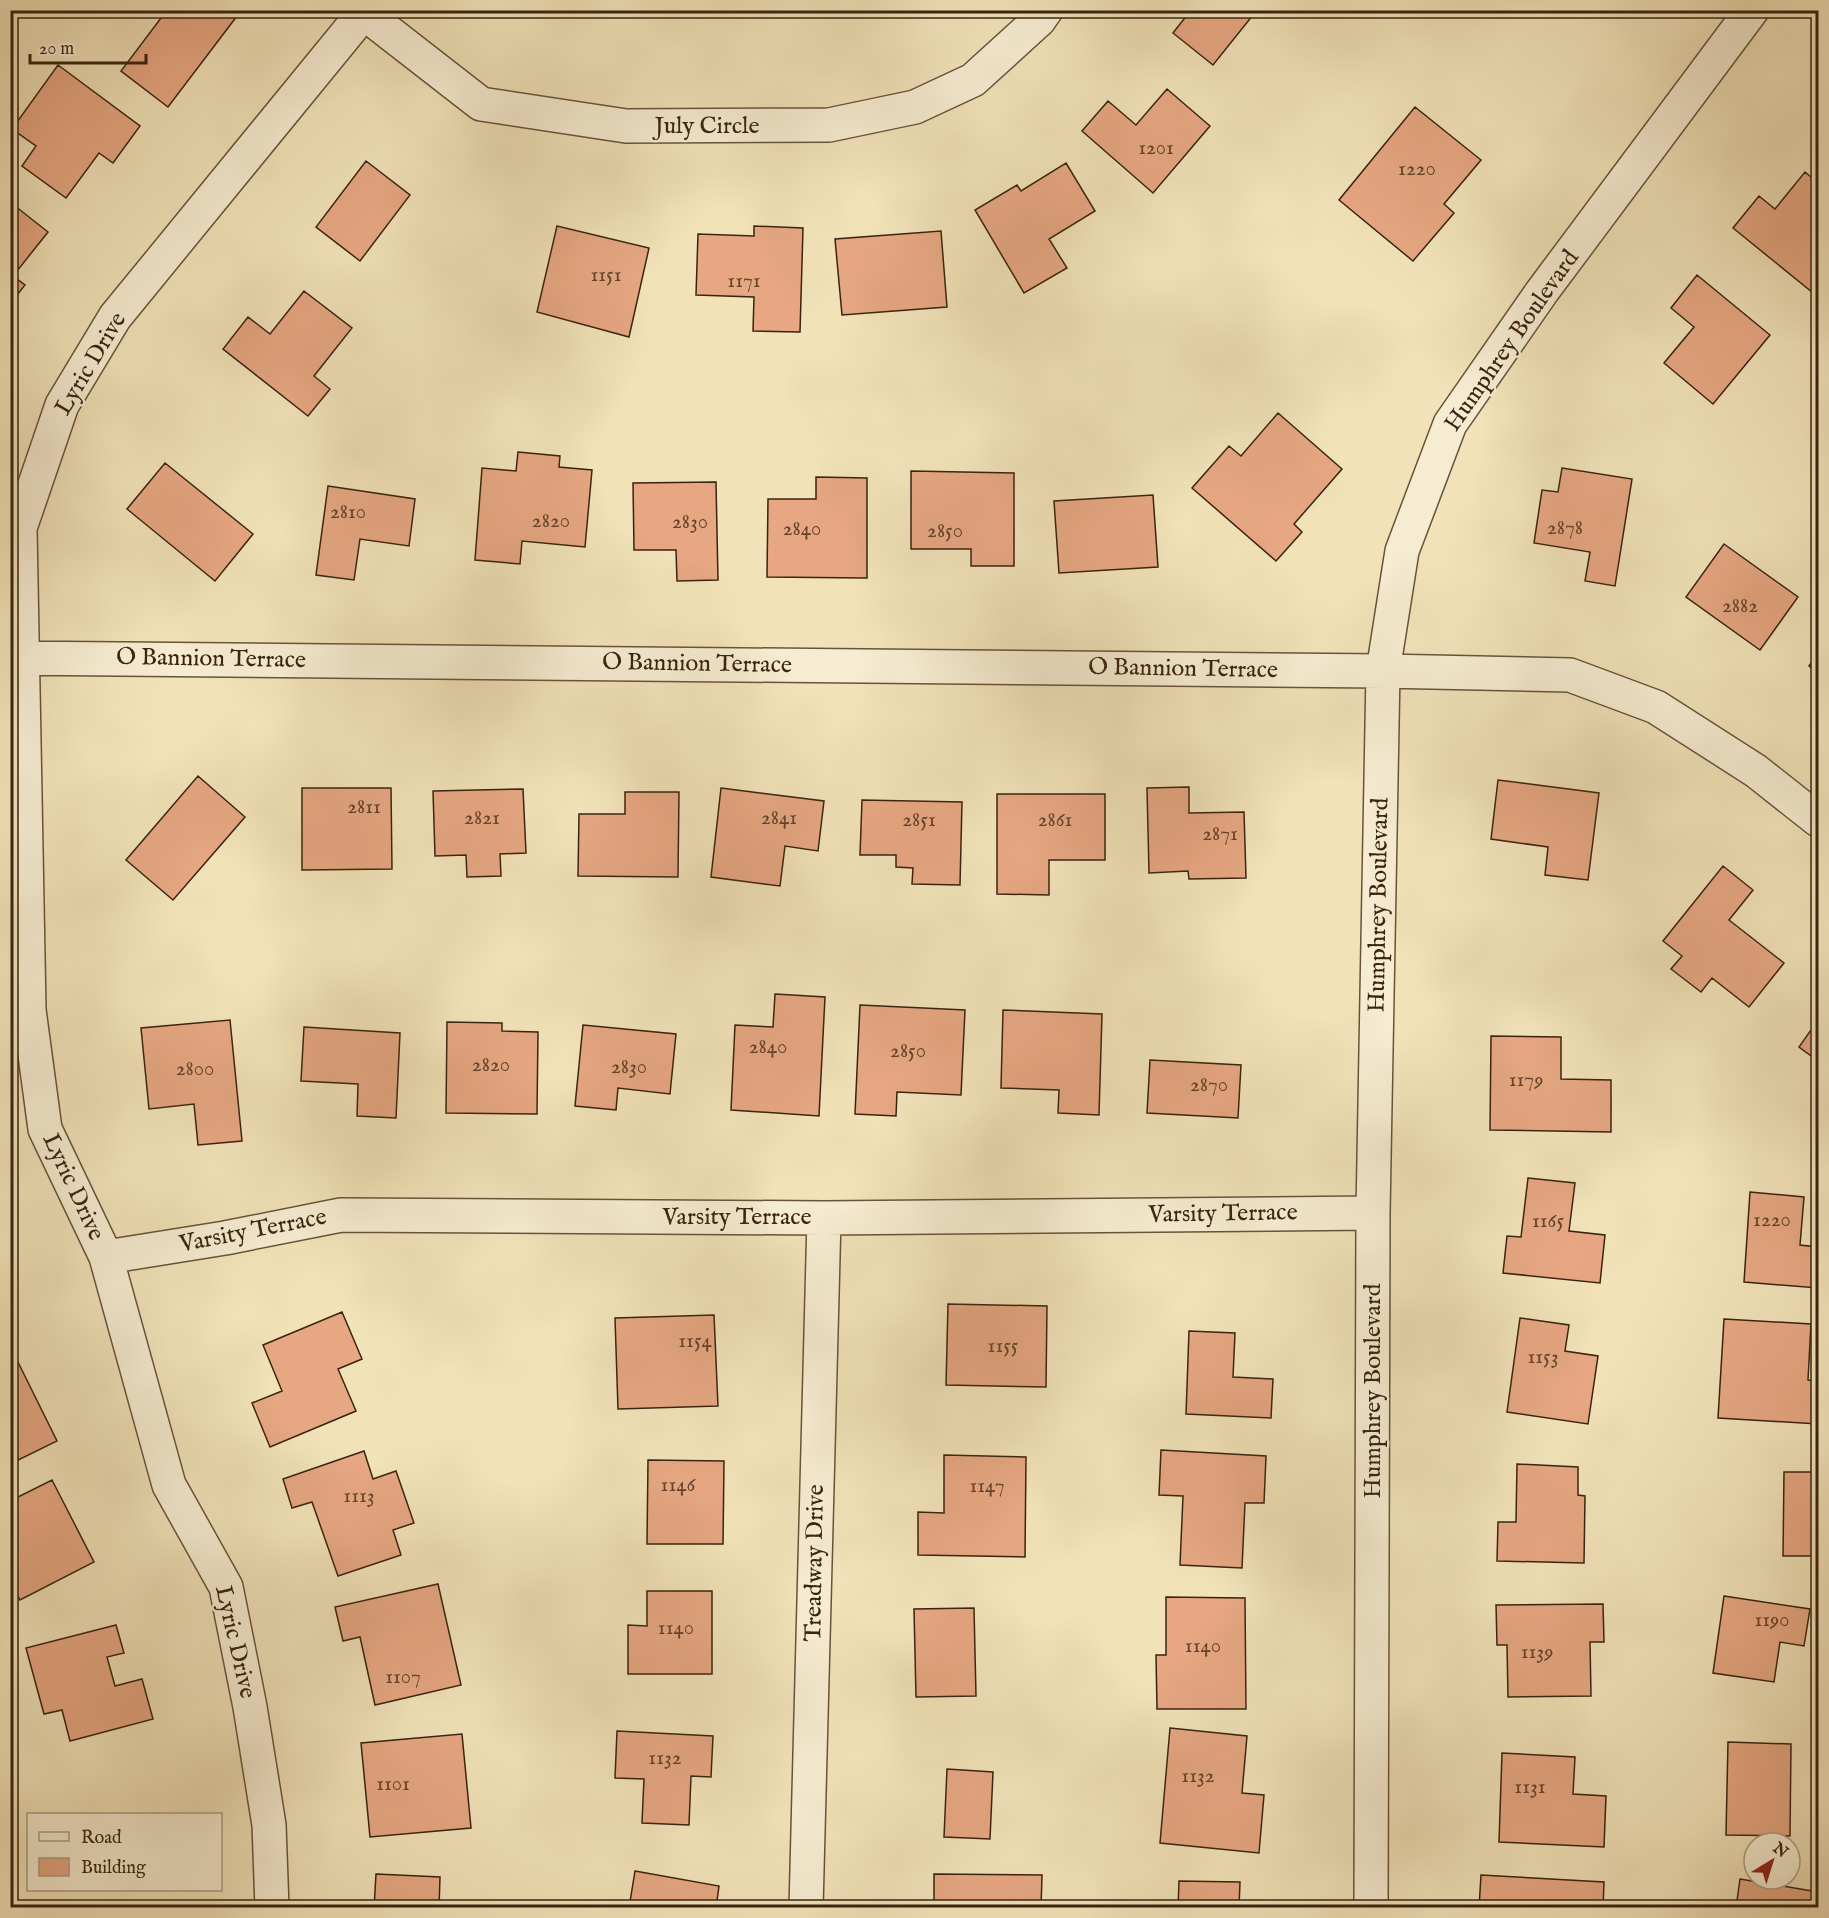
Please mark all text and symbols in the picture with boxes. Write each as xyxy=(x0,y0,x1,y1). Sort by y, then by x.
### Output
scale bar xyxy=(30,27,146,65)
text: 20 m xyxy=(39,38,74,61)
street label: July Circle xyxy=(652,111,760,142)
house number: 1201 xyxy=(1138,135,1174,162)
house number: 1220 xyxy=(1398,156,1436,183)
street label: Humphrey Boulevard xyxy=(1438,244,1586,438)
house number: 1151 xyxy=(590,262,622,289)
house number: 1171 xyxy=(727,268,761,295)
street label: Lyric Drive xyxy=(48,307,134,421)
house number: 2810 xyxy=(330,499,366,526)
house number: 2820 xyxy=(532,508,570,535)
house number: 2830 xyxy=(672,509,708,536)
house number: 2878 xyxy=(1547,515,1583,542)
house number: 2840 xyxy=(783,516,821,543)
house number: 2850 xyxy=(927,518,963,545)
house number: 2882 xyxy=(1722,593,1758,620)
street label: O Bannion Terrace xyxy=(116,642,306,676)
street label: O Bannion Terrace xyxy=(602,647,792,681)
street label: O Bannion Terrace xyxy=(1088,652,1278,686)
house number: 2811 xyxy=(347,794,381,821)
street label: Humphrey Boulevard xyxy=(1362,797,1396,1013)
house number: 2821 xyxy=(464,805,500,832)
house number: 2841 xyxy=(761,805,797,832)
house number: 2851 xyxy=(902,807,936,834)
house number: 2861 xyxy=(1038,807,1072,834)
house number: 2871 xyxy=(1202,821,1238,848)
house number: 2840 xyxy=(749,1034,787,1061)
house number: 2850 xyxy=(890,1038,926,1065)
house number: 2820 xyxy=(472,1052,510,1079)
house number: 2830 xyxy=(611,1054,647,1081)
house number: 2800 xyxy=(176,1056,214,1083)
house number: 1179 xyxy=(1509,1067,1543,1094)
house number: 2870 xyxy=(1190,1072,1228,1099)
street label: Lyric Drive xyxy=(35,1128,111,1246)
street label: Varsity Terrace xyxy=(1147,1197,1298,1231)
street label: Varsity Terrace xyxy=(176,1202,329,1261)
street label: Varsity Terrace xyxy=(661,1202,812,1233)
house number: 1220 xyxy=(1753,1207,1791,1234)
house number: 1165 xyxy=(1532,1208,1564,1235)
street label: Humphrey Boulevard xyxy=(1358,1283,1389,1499)
house number: 1154 xyxy=(678,1328,712,1355)
house number: 1155 xyxy=(988,1333,1019,1360)
house number: 1153 xyxy=(1527,1344,1559,1371)
house number: 1146 xyxy=(661,1472,697,1499)
house number: 1147 xyxy=(969,1473,1005,1500)
house number: 1113 xyxy=(343,1483,375,1510)
street label: Treadway Drive xyxy=(798,1484,832,1642)
street label: Lyric Drive xyxy=(207,1582,263,1702)
house number: 1190 xyxy=(1754,1607,1790,1634)
house number: 1140 xyxy=(658,1615,694,1642)
house number: 1140 xyxy=(1185,1633,1221,1660)
house number: 1139 xyxy=(1521,1639,1553,1666)
house number: 1107 xyxy=(385,1664,421,1691)
house number: 1132 xyxy=(648,1745,682,1772)
house number: 1132 xyxy=(1181,1763,1215,1790)
house number: 1101 xyxy=(376,1771,410,1798)
house number: 1131 xyxy=(1514,1774,1546,1801)
legend xyxy=(27,1813,222,1891)
text: Road xyxy=(81,1827,122,1850)
north arrow xyxy=(1742,1831,1802,1891)
text: N xyxy=(1768,1838,1792,1863)
text: Building xyxy=(81,1857,146,1880)

